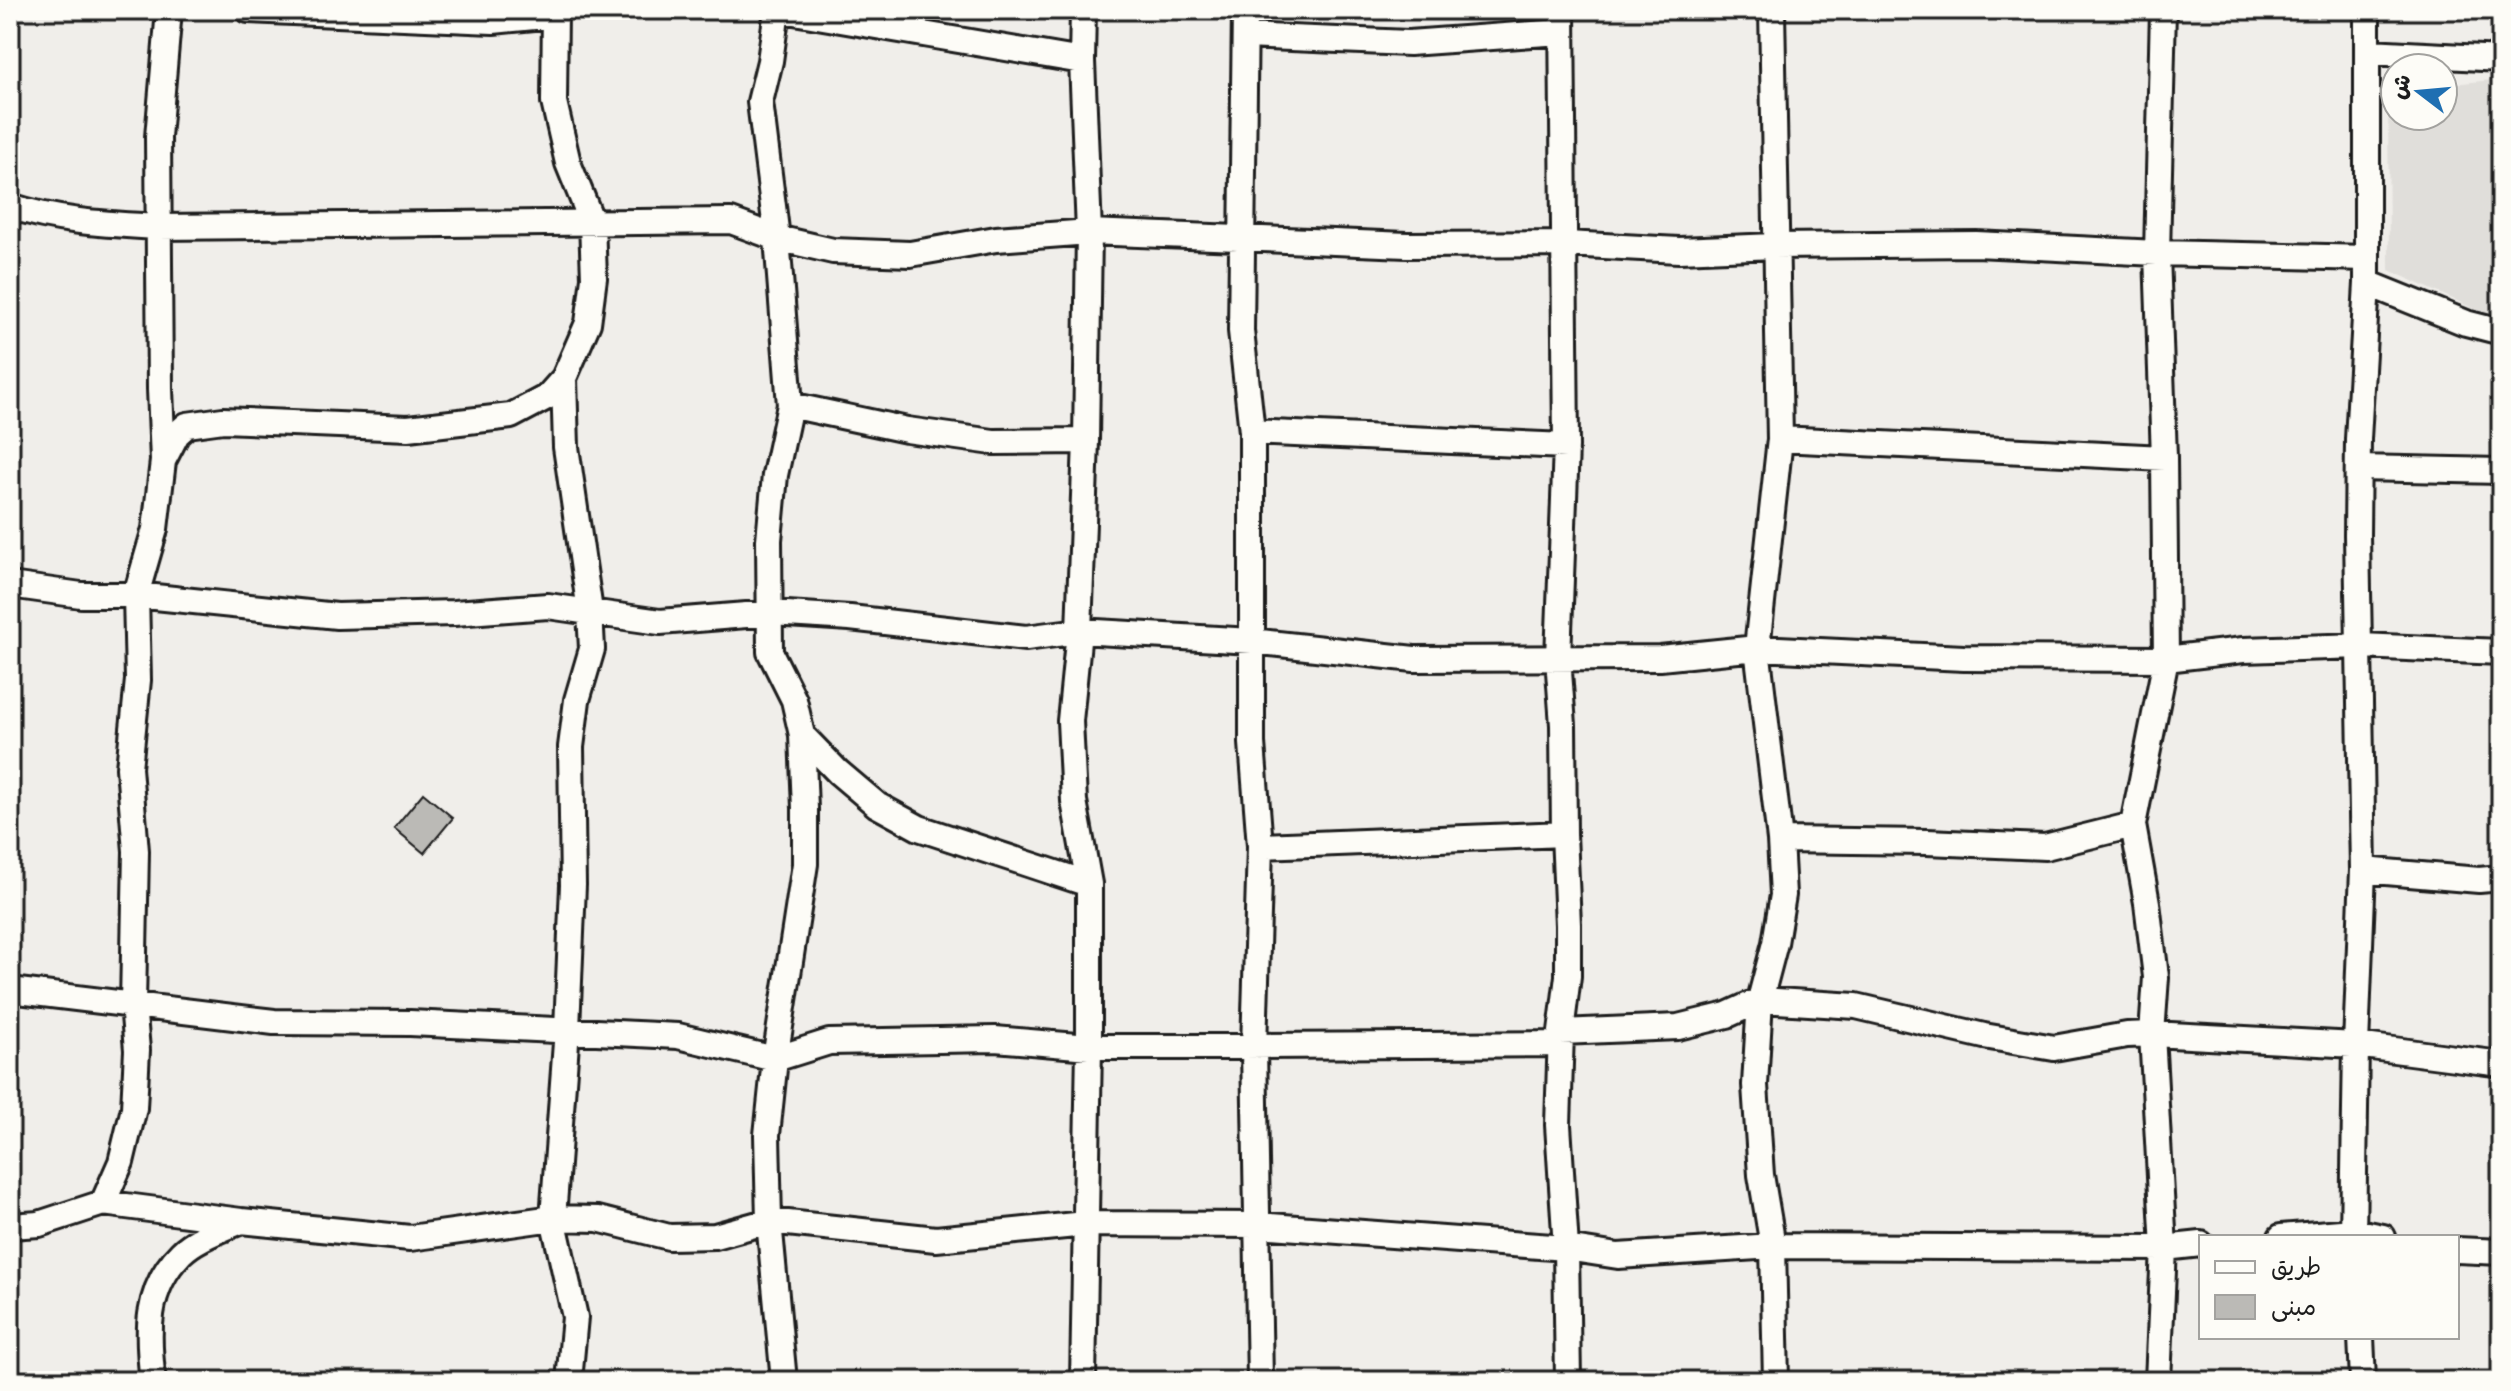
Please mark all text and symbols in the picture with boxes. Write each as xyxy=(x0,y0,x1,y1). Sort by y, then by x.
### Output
north arrow xyxy=(2379,52,2459,132)
text: ش xyxy=(2384,71,2421,103)
legend xyxy=(2199,1235,2459,1339)
text: طريق xyxy=(2271,1252,2321,1287)
text: مبنى xyxy=(2271,1292,2316,1327)

